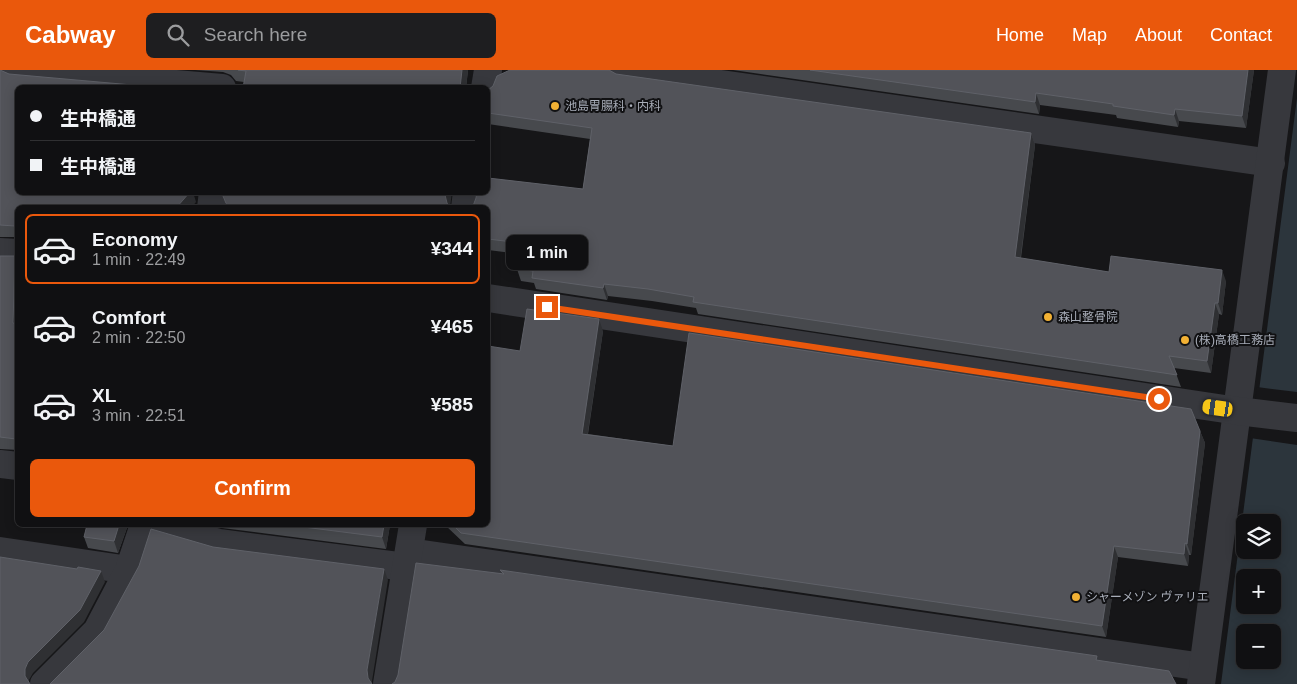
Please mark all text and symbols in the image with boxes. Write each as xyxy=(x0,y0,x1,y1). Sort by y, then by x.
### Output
search box xyxy=(146,13,496,58)
text: Cabway xyxy=(25,21,116,48)
icon: search xyxy=(164,21,192,49)
text: Search here xyxy=(204,24,307,45)
text: Home xyxy=(996,25,1044,45)
text: Map xyxy=(1072,25,1107,45)
text: About xyxy=(1135,25,1182,45)
text: Contact xyxy=(1210,25,1272,45)
place label: 池島胃腸科・内科 xyxy=(565,99,661,113)
marker: 池島胃腸科・内科 xyxy=(549,100,561,112)
text: 生中橋通 xyxy=(60,108,136,129)
text: 生中橋通 xyxy=(60,156,136,177)
icon: car xyxy=(32,227,77,272)
text: Economy xyxy=(92,229,178,250)
callout: 1 min xyxy=(506,234,588,270)
text: ¥344 xyxy=(431,238,473,259)
text: 1 min xyxy=(526,244,568,261)
text: 1 min · 22:49 xyxy=(92,251,185,268)
route end xyxy=(536,296,558,318)
icon: car xyxy=(32,305,77,350)
text: Comfort xyxy=(92,307,166,328)
place label: 森山整骨院 xyxy=(1058,310,1118,324)
marker: 森山整骨院 xyxy=(1042,311,1054,323)
text: ¥465 xyxy=(431,316,473,337)
text: 2 min · 22:50 xyxy=(92,329,185,346)
place label: (株)高橋工務店 xyxy=(1195,333,1275,347)
marker: (株)高橋工務店 xyxy=(1179,334,1191,346)
icon: car xyxy=(32,383,77,428)
text: XL xyxy=(92,385,116,406)
route start xyxy=(1148,388,1170,410)
text: ¥585 xyxy=(431,394,473,415)
car xyxy=(1202,398,1233,418)
text: 3 min · 22:51 xyxy=(92,407,185,424)
button: Confirm xyxy=(30,459,475,517)
map controls xyxy=(1236,514,1281,669)
button: layers xyxy=(1236,514,1281,559)
button: + xyxy=(1236,569,1281,614)
place label: シャーメゾン ヴァリエ xyxy=(1086,590,1209,604)
marker: シャーメゾン ヴァリエ xyxy=(1070,591,1082,603)
button: − xyxy=(1236,624,1281,669)

